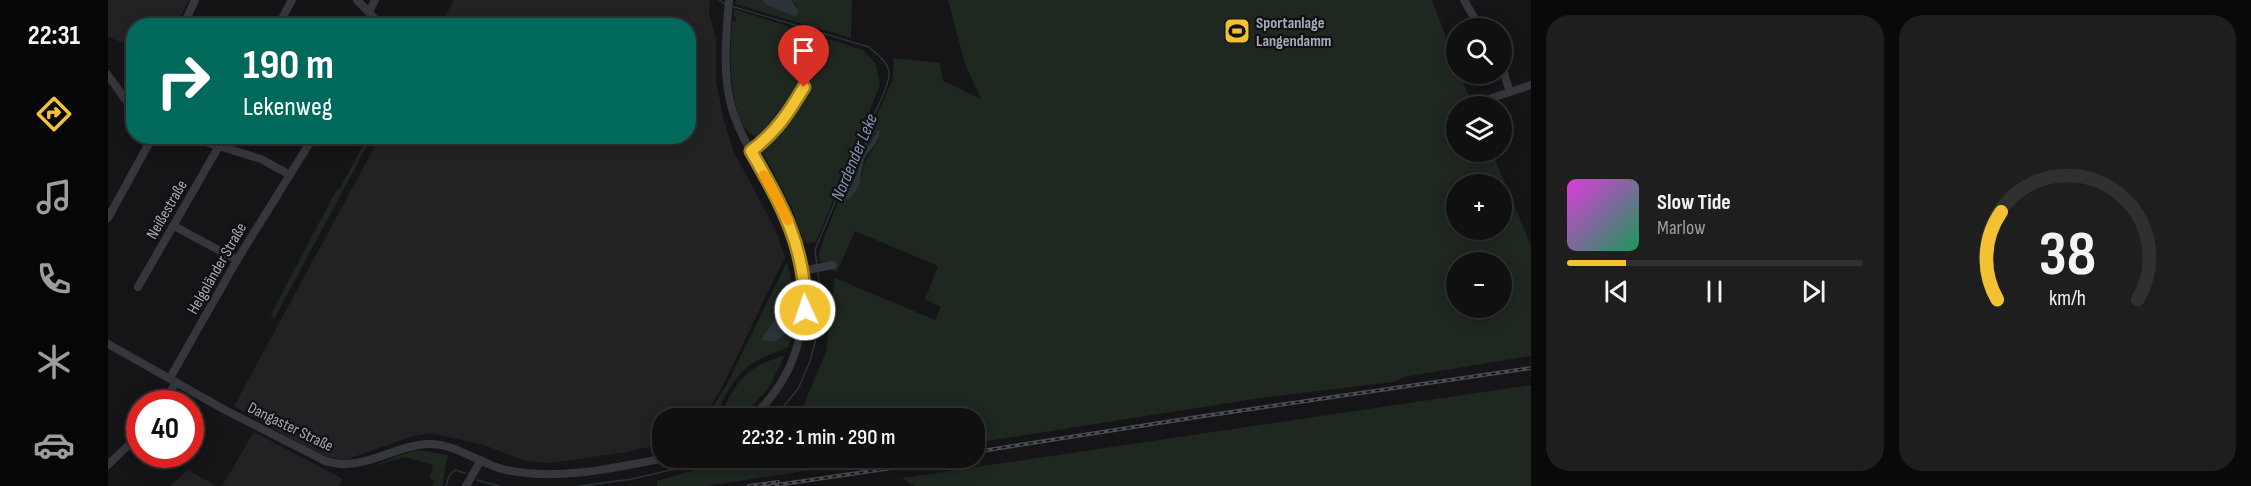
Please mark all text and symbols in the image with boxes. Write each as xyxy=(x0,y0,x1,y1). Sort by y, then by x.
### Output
place label: Sportanlage Langendamm xyxy=(1256,14,1331,51)
sports icon: Sportanlage Langendamm xyxy=(1222,16,1252,46)
map controls xyxy=(1446,18,1512,318)
button: search xyxy=(1446,18,1512,84)
text: 22:31 xyxy=(28,20,80,52)
pin xyxy=(778,25,829,87)
icon: arrive xyxy=(787,34,820,67)
text: 190 m xyxy=(243,40,334,91)
icon: right xyxy=(144,42,222,120)
text: Lekenweg xyxy=(243,91,333,123)
icon: directions xyxy=(33,93,75,135)
button: layers xyxy=(1446,96,1512,162)
water label: Nordender Leke xyxy=(827,111,882,204)
button: + xyxy=(1446,174,1512,240)
icon: music xyxy=(33,176,75,218)
street label: Neißestraße xyxy=(143,177,192,243)
text: Slow Tide xyxy=(1657,189,1731,216)
text: Marlow xyxy=(1657,216,1705,240)
text: 38 xyxy=(2039,218,2096,293)
street label: Helgoländer Straße xyxy=(184,220,251,318)
button: − xyxy=(1446,252,1512,318)
icon: phone xyxy=(33,258,75,300)
icon: previous xyxy=(1600,275,1633,308)
icon: pause xyxy=(1698,275,1731,308)
icon: next xyxy=(1797,275,1830,308)
position arrow xyxy=(773,278,837,342)
text: km/h xyxy=(2049,286,2086,311)
icon: climate xyxy=(33,341,75,383)
speed limit sign: 40 xyxy=(126,390,204,468)
street label: Dangaster Straße xyxy=(245,399,336,456)
icon: car xyxy=(33,424,75,466)
text: 22:32 · 1 min · 290 m xyxy=(742,424,895,451)

